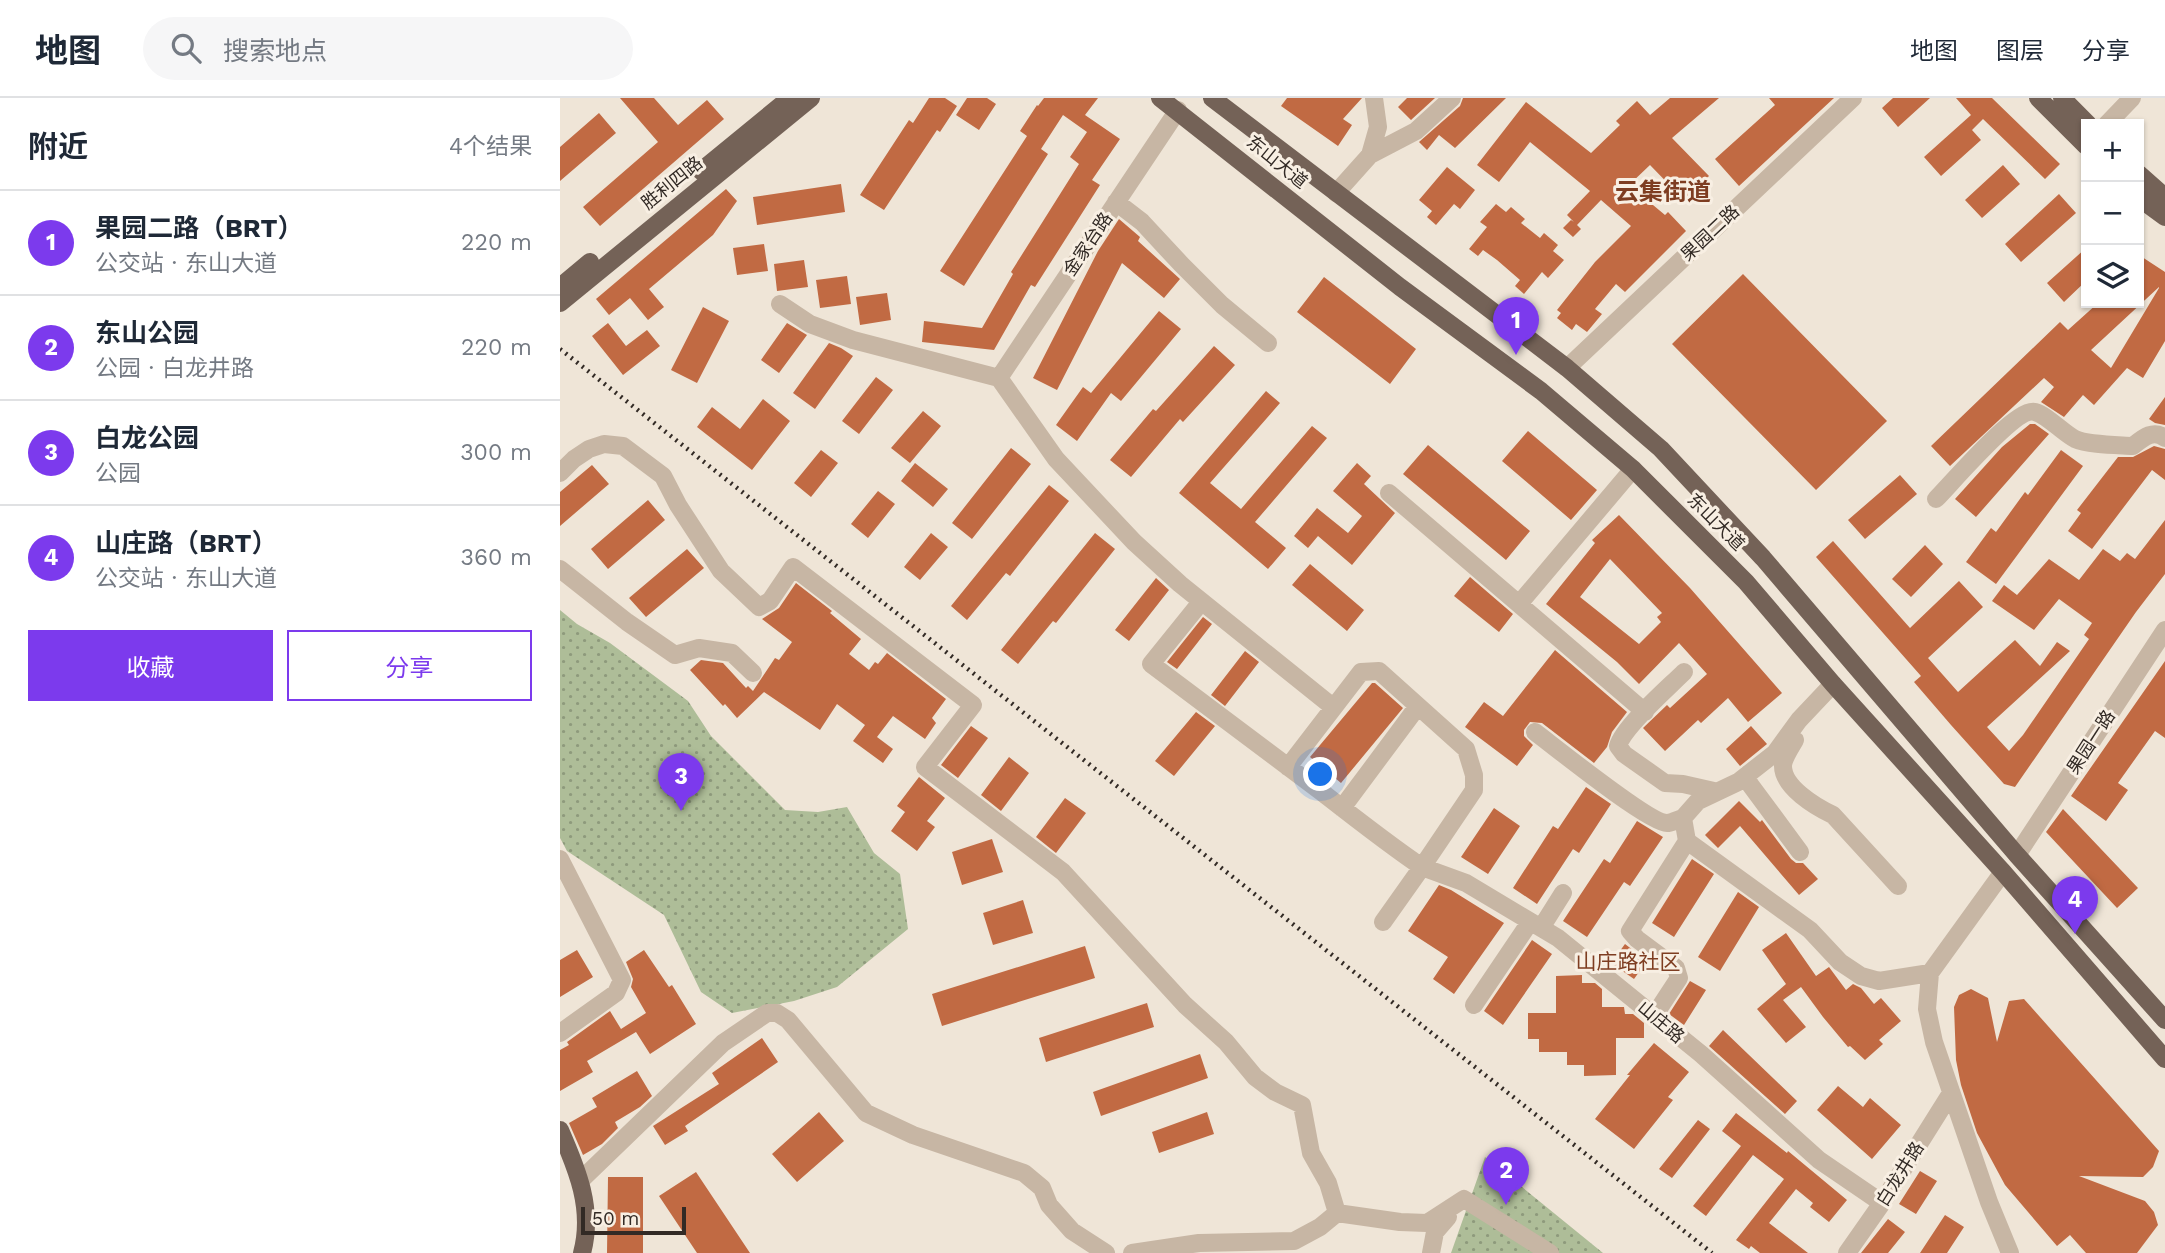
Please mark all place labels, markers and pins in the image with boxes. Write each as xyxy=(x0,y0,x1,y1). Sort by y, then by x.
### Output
pin: 1 xyxy=(1493,297,1539,355)
pin: 3 xyxy=(658,753,704,811)
pin: 4 xyxy=(2052,876,2098,934)
pin: 2 xyxy=(1483,1147,1529,1205)

